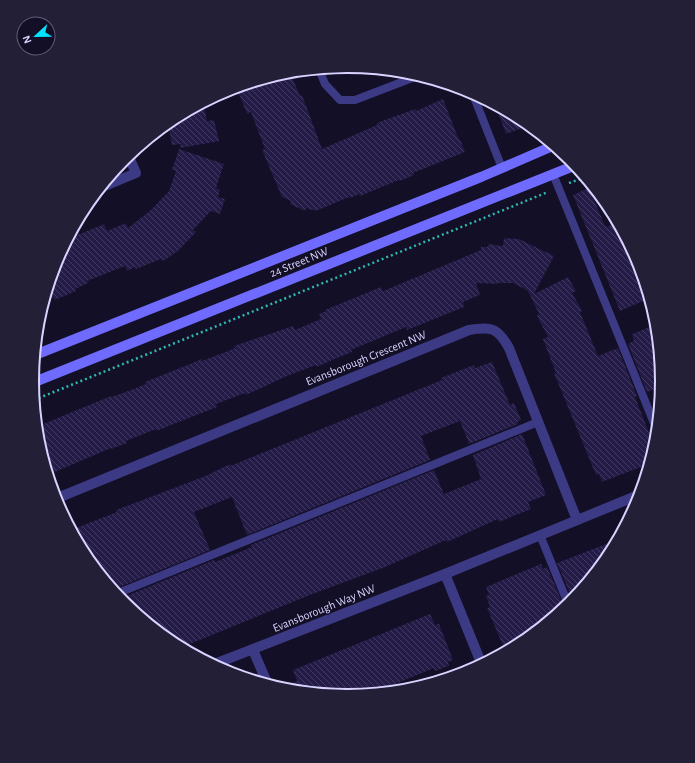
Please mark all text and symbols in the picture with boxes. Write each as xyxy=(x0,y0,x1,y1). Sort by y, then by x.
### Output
north arrow xyxy=(16,16,56,56)
text: N xyxy=(21,34,34,45)
street label: 24 Street NW xyxy=(268,245,330,279)
street label: Evansborough Crescent NW xyxy=(304,328,428,388)
street label: Evansborough Way NW xyxy=(271,582,378,635)

